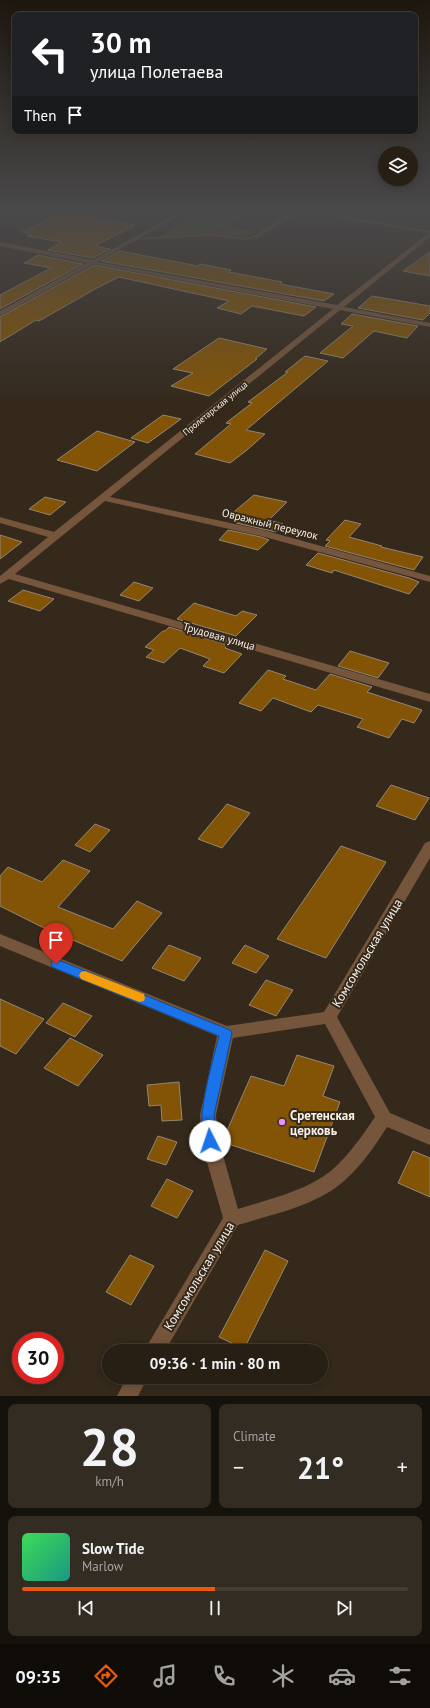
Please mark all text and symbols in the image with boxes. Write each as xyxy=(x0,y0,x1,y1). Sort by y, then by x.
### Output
text: 30 m xyxy=(90,24,151,61)
icon: left xyxy=(24,28,76,80)
text: улица Полетаева xyxy=(90,60,223,83)
icon: arrive xyxy=(64,104,86,126)
text: Then xyxy=(24,106,56,125)
map controls xyxy=(378,146,418,186)
button: layers xyxy=(378,146,418,186)
street label: Пролетарская улица xyxy=(180,379,250,437)
street label: Овражный переулок xyxy=(221,505,320,543)
street label: Трудовая улица xyxy=(181,619,257,653)
street label: Комсомольская улица xyxy=(328,896,406,1010)
pin xyxy=(39,923,73,964)
icon: arrive xyxy=(45,929,67,951)
place label: Сретенская церковь xyxy=(290,1107,355,1139)
marker: Сретенская церковь xyxy=(277,1117,287,1127)
position arrow xyxy=(189,1120,231,1162)
street label: Комсомольская улица xyxy=(160,1219,238,1333)
speed limit sign: 30 xyxy=(12,1332,64,1384)
text: 09:36 · 1 min · 80 m xyxy=(150,1354,280,1373)
text: 28 xyxy=(80,1413,139,1480)
text: Climate xyxy=(233,1428,276,1445)
text: 21° xyxy=(297,1448,344,1487)
text: − xyxy=(233,1453,244,1481)
text: + xyxy=(397,1453,408,1481)
text: km/h xyxy=(95,1473,124,1490)
text: Slow Tide xyxy=(82,1539,144,1558)
text: Marlow xyxy=(82,1558,123,1575)
icon: previous xyxy=(75,1597,97,1619)
icon: pause xyxy=(204,1597,226,1619)
icon: next xyxy=(333,1597,355,1619)
icon: directions xyxy=(92,1662,120,1690)
icon: music xyxy=(151,1662,179,1690)
icon: phone xyxy=(210,1662,238,1690)
icon: climate xyxy=(269,1662,297,1690)
icon: car xyxy=(328,1662,356,1690)
icon: filters xyxy=(386,1662,414,1690)
text: 09:35 xyxy=(15,1665,61,1688)

